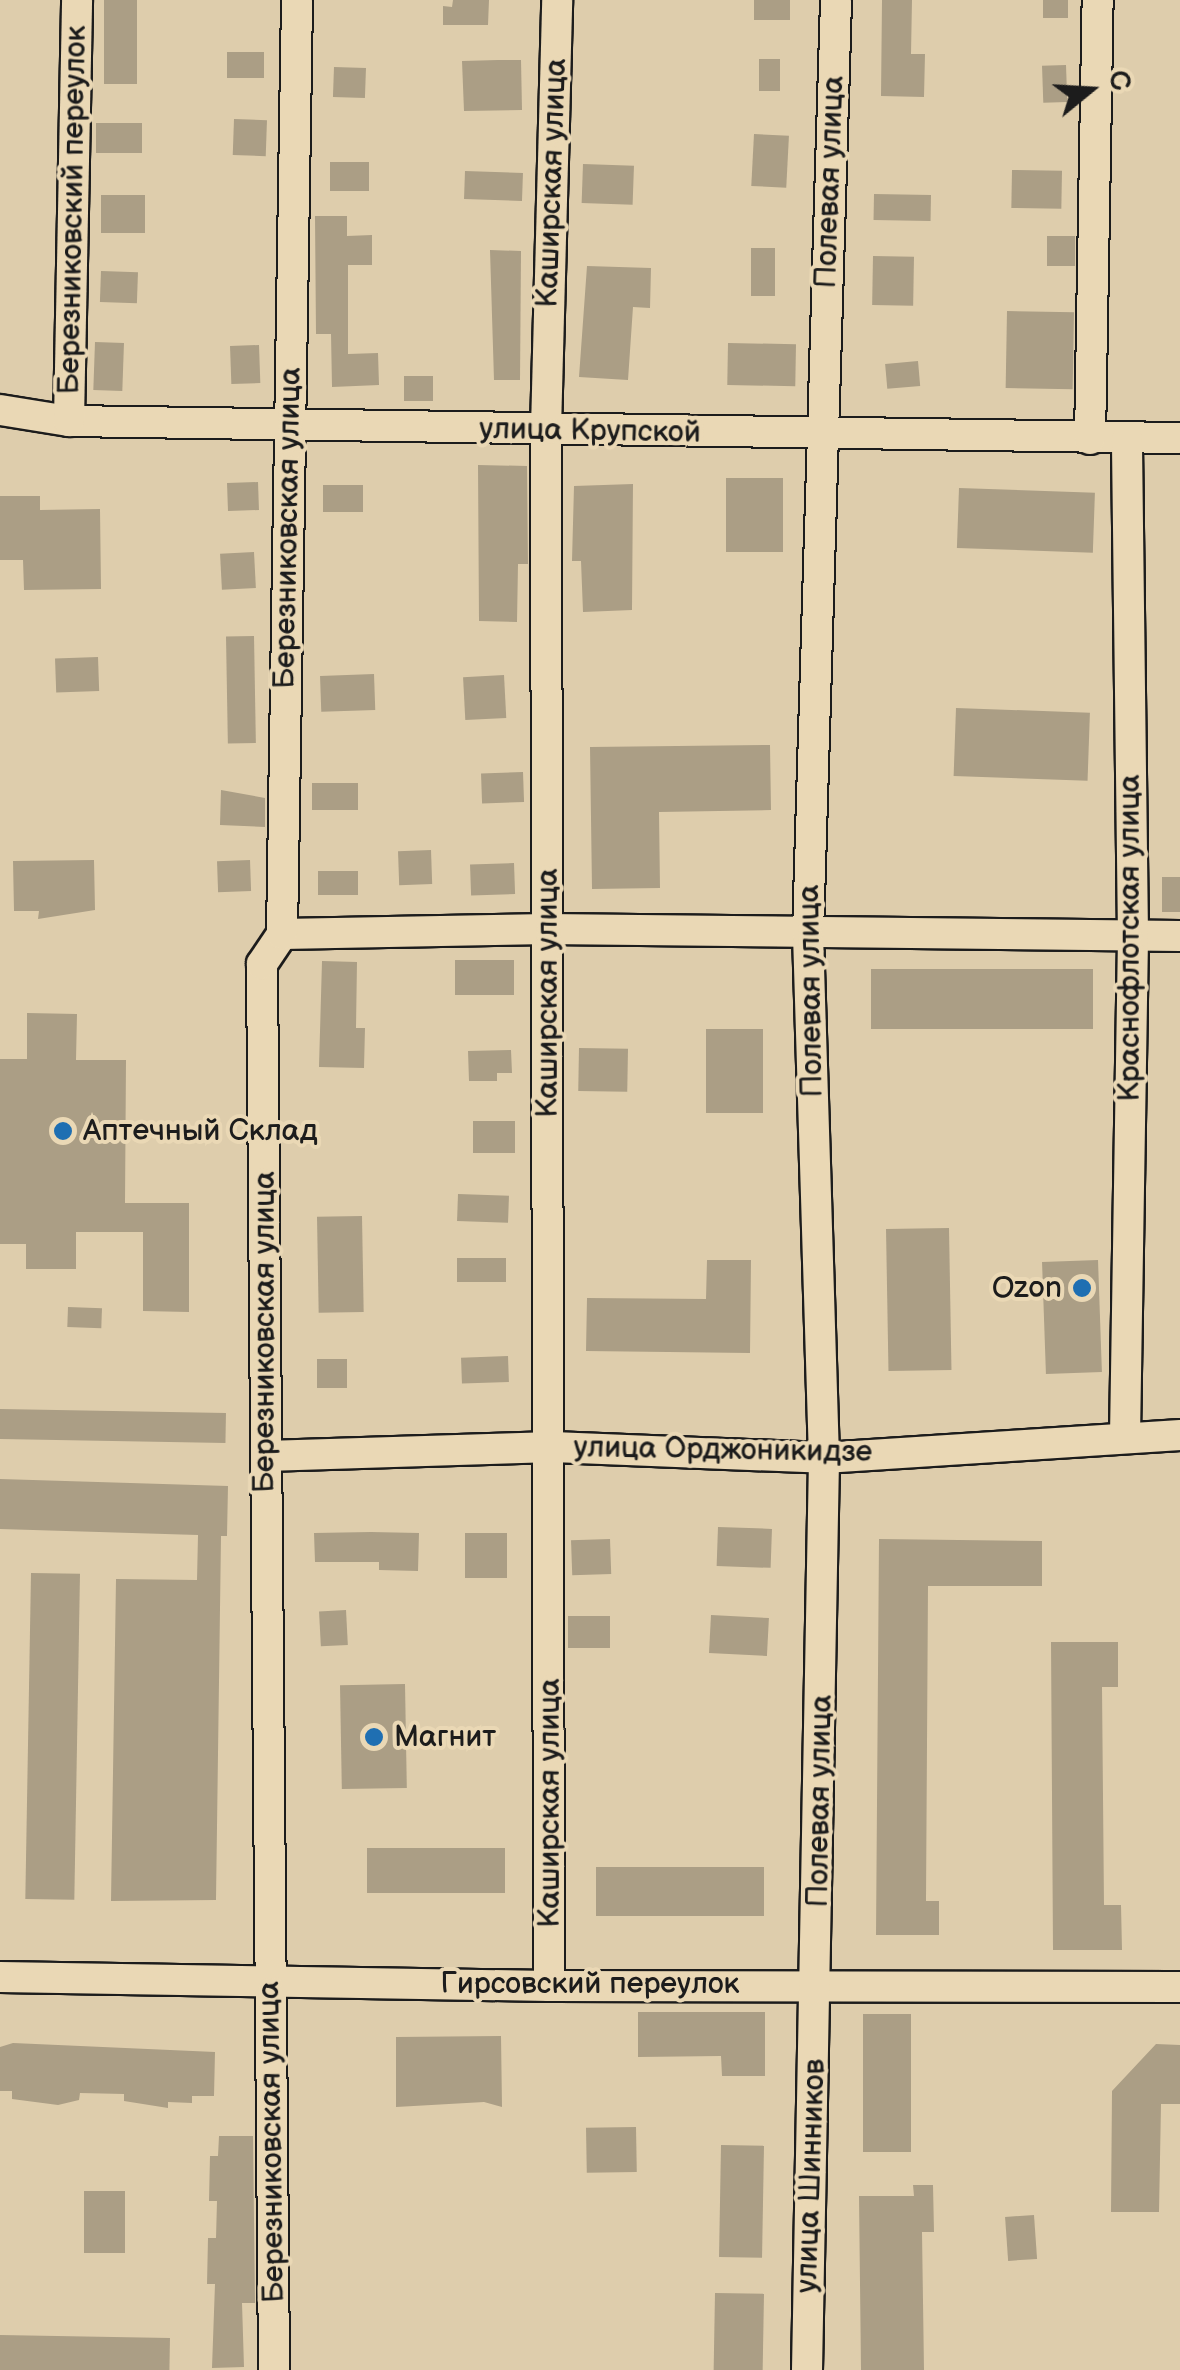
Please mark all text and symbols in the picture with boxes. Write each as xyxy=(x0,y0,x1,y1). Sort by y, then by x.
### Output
street label: Березниковский переулок xyxy=(52,25,94,395)
north arrow xyxy=(1040,40,1140,140)
street label: Каширская улица xyxy=(530,58,574,308)
text: С xyxy=(1100,66,1138,95)
street label: Полевая улица xyxy=(808,75,852,289)
street label: Березниковская улица xyxy=(267,367,309,689)
street label: улица Крупской xyxy=(479,411,701,451)
street label: Краснофлотская улица xyxy=(1112,774,1148,1102)
street label: Каширская улица xyxy=(530,868,566,1118)
street label: Полевая улица xyxy=(791,884,831,1098)
place label: Аптечный Склад xyxy=(83,1113,318,1149)
marker: Аптечный Склад xyxy=(52,1120,74,1142)
street label: Березниковская улица xyxy=(247,1171,283,1493)
place label: Ozon xyxy=(992,1270,1062,1306)
marker: Ozon xyxy=(1071,1277,1093,1299)
street label: улица Орджоникидзе xyxy=(573,1429,873,1471)
street label: Каширская улица xyxy=(532,1678,568,1928)
street label: Полевая улица xyxy=(800,1694,840,1908)
place label: Магнит xyxy=(394,1719,496,1755)
marker: Магнит xyxy=(363,1726,385,1748)
street label: Гирсовский переулок xyxy=(440,1966,740,2002)
street label: Березниковская улица xyxy=(251,1981,293,2303)
street label: улица Шинников xyxy=(789,2058,833,2294)

